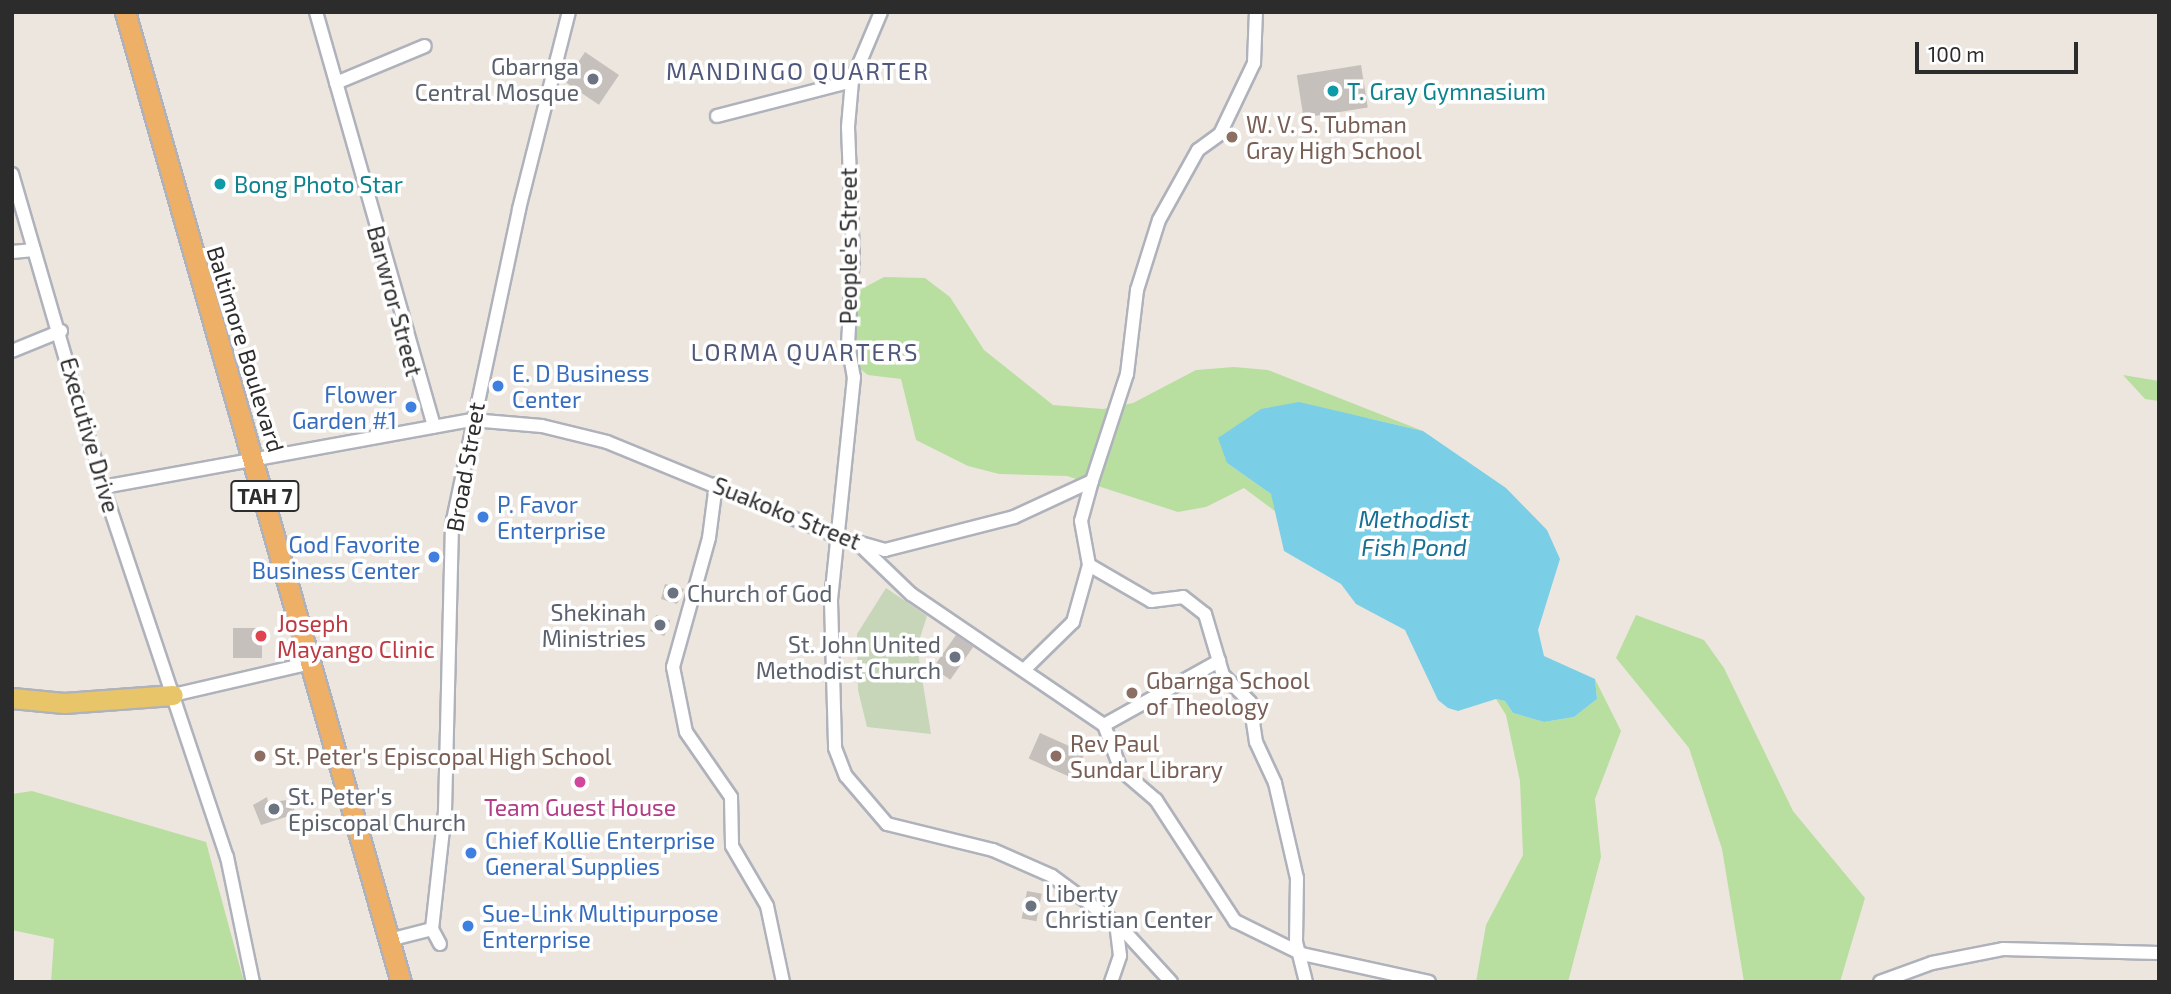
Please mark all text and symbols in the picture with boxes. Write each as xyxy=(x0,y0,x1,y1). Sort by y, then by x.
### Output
scale bar xyxy=(1919,28,2082,72)
text: 100 m xyxy=(1928,41,1985,66)
place label: Gbarnga Central Mosque xyxy=(414,52,579,106)
district label: MANDINGO QUARTER xyxy=(668,57,928,85)
marker: Gbarnga Central Mosque xyxy=(585,71,601,87)
place label: T. Gray Gymnasium xyxy=(1347,77,1546,105)
marker: T. Gray Gymnasium xyxy=(1325,83,1341,99)
place label: W. V. S. Tubman Gray High School xyxy=(1246,110,1422,164)
marker: W. V. S. Tubman Gray High School xyxy=(1224,129,1240,145)
street label: People's Street xyxy=(834,168,862,324)
place label: Bong Photo Star xyxy=(234,170,403,198)
marker: Bong Photo Star xyxy=(212,176,228,192)
street label: Barwror Street xyxy=(362,222,428,380)
street label: Baltimore Boulevard xyxy=(202,243,290,455)
district label: LORMA QUARTERS xyxy=(692,338,918,366)
street label: Executive Drive xyxy=(55,354,125,516)
place label: E. D Business Center xyxy=(512,359,650,413)
marker: E. D Business Center xyxy=(490,378,506,394)
place label: Flower Garden #1 xyxy=(292,380,397,434)
marker: Flower Garden #1 xyxy=(403,399,419,415)
street label: Broad Street xyxy=(440,400,490,534)
street label: Suakoko Street xyxy=(709,471,865,555)
road number: TAH 7 xyxy=(230,478,300,514)
place label: P. Favor Enterprise xyxy=(497,490,606,544)
water label: Methodist Fish Pond xyxy=(1358,505,1470,561)
marker: P. Favor Enterprise xyxy=(475,509,491,525)
place label: God Favorite Business Center xyxy=(252,530,420,584)
marker: God Favorite Business Center xyxy=(426,549,442,565)
place label: Church of God xyxy=(687,579,833,607)
marker: Church of God xyxy=(665,585,681,601)
place label: Shekinah Ministries xyxy=(542,598,646,652)
place label: Joseph Mayango Clinic xyxy=(277,609,435,663)
marker: Shekinah Ministries xyxy=(652,617,668,633)
marker: Joseph Mayango Clinic xyxy=(251,626,271,646)
place label: St. John United Methodist Church xyxy=(756,630,941,684)
marker: St. John United Methodist Church xyxy=(947,649,963,665)
place label: Gbarnga School of Theology xyxy=(1146,666,1310,720)
marker: Gbarnga School of Theology xyxy=(1124,685,1140,701)
place label: Rev Paul Sundar Library xyxy=(1070,729,1223,783)
place label: St. Peter's Episcopal High School xyxy=(274,742,612,770)
marker: St. Peter's Episcopal High School xyxy=(252,748,268,764)
marker: Rev Paul Sundar Library xyxy=(1048,748,1064,764)
marker: Team Guest House xyxy=(572,774,588,790)
place label: St. Peter's Episcopal Church xyxy=(288,782,467,836)
place label: Team Guest House xyxy=(484,793,676,821)
marker: St. Peter's Episcopal Church xyxy=(266,801,282,817)
place label: Chief Kollie Enterprise General Supplies xyxy=(485,826,715,880)
marker: Chief Kollie Enterprise General Supplies xyxy=(463,845,479,861)
place label: Liberty Christian Center xyxy=(1045,879,1213,933)
marker: Liberty Christian Center xyxy=(1023,898,1039,914)
place label: Sue-Link Multipurpose Enterprise xyxy=(482,899,719,953)
marker: Sue-Link Multipurpose Enterprise xyxy=(460,918,476,934)

